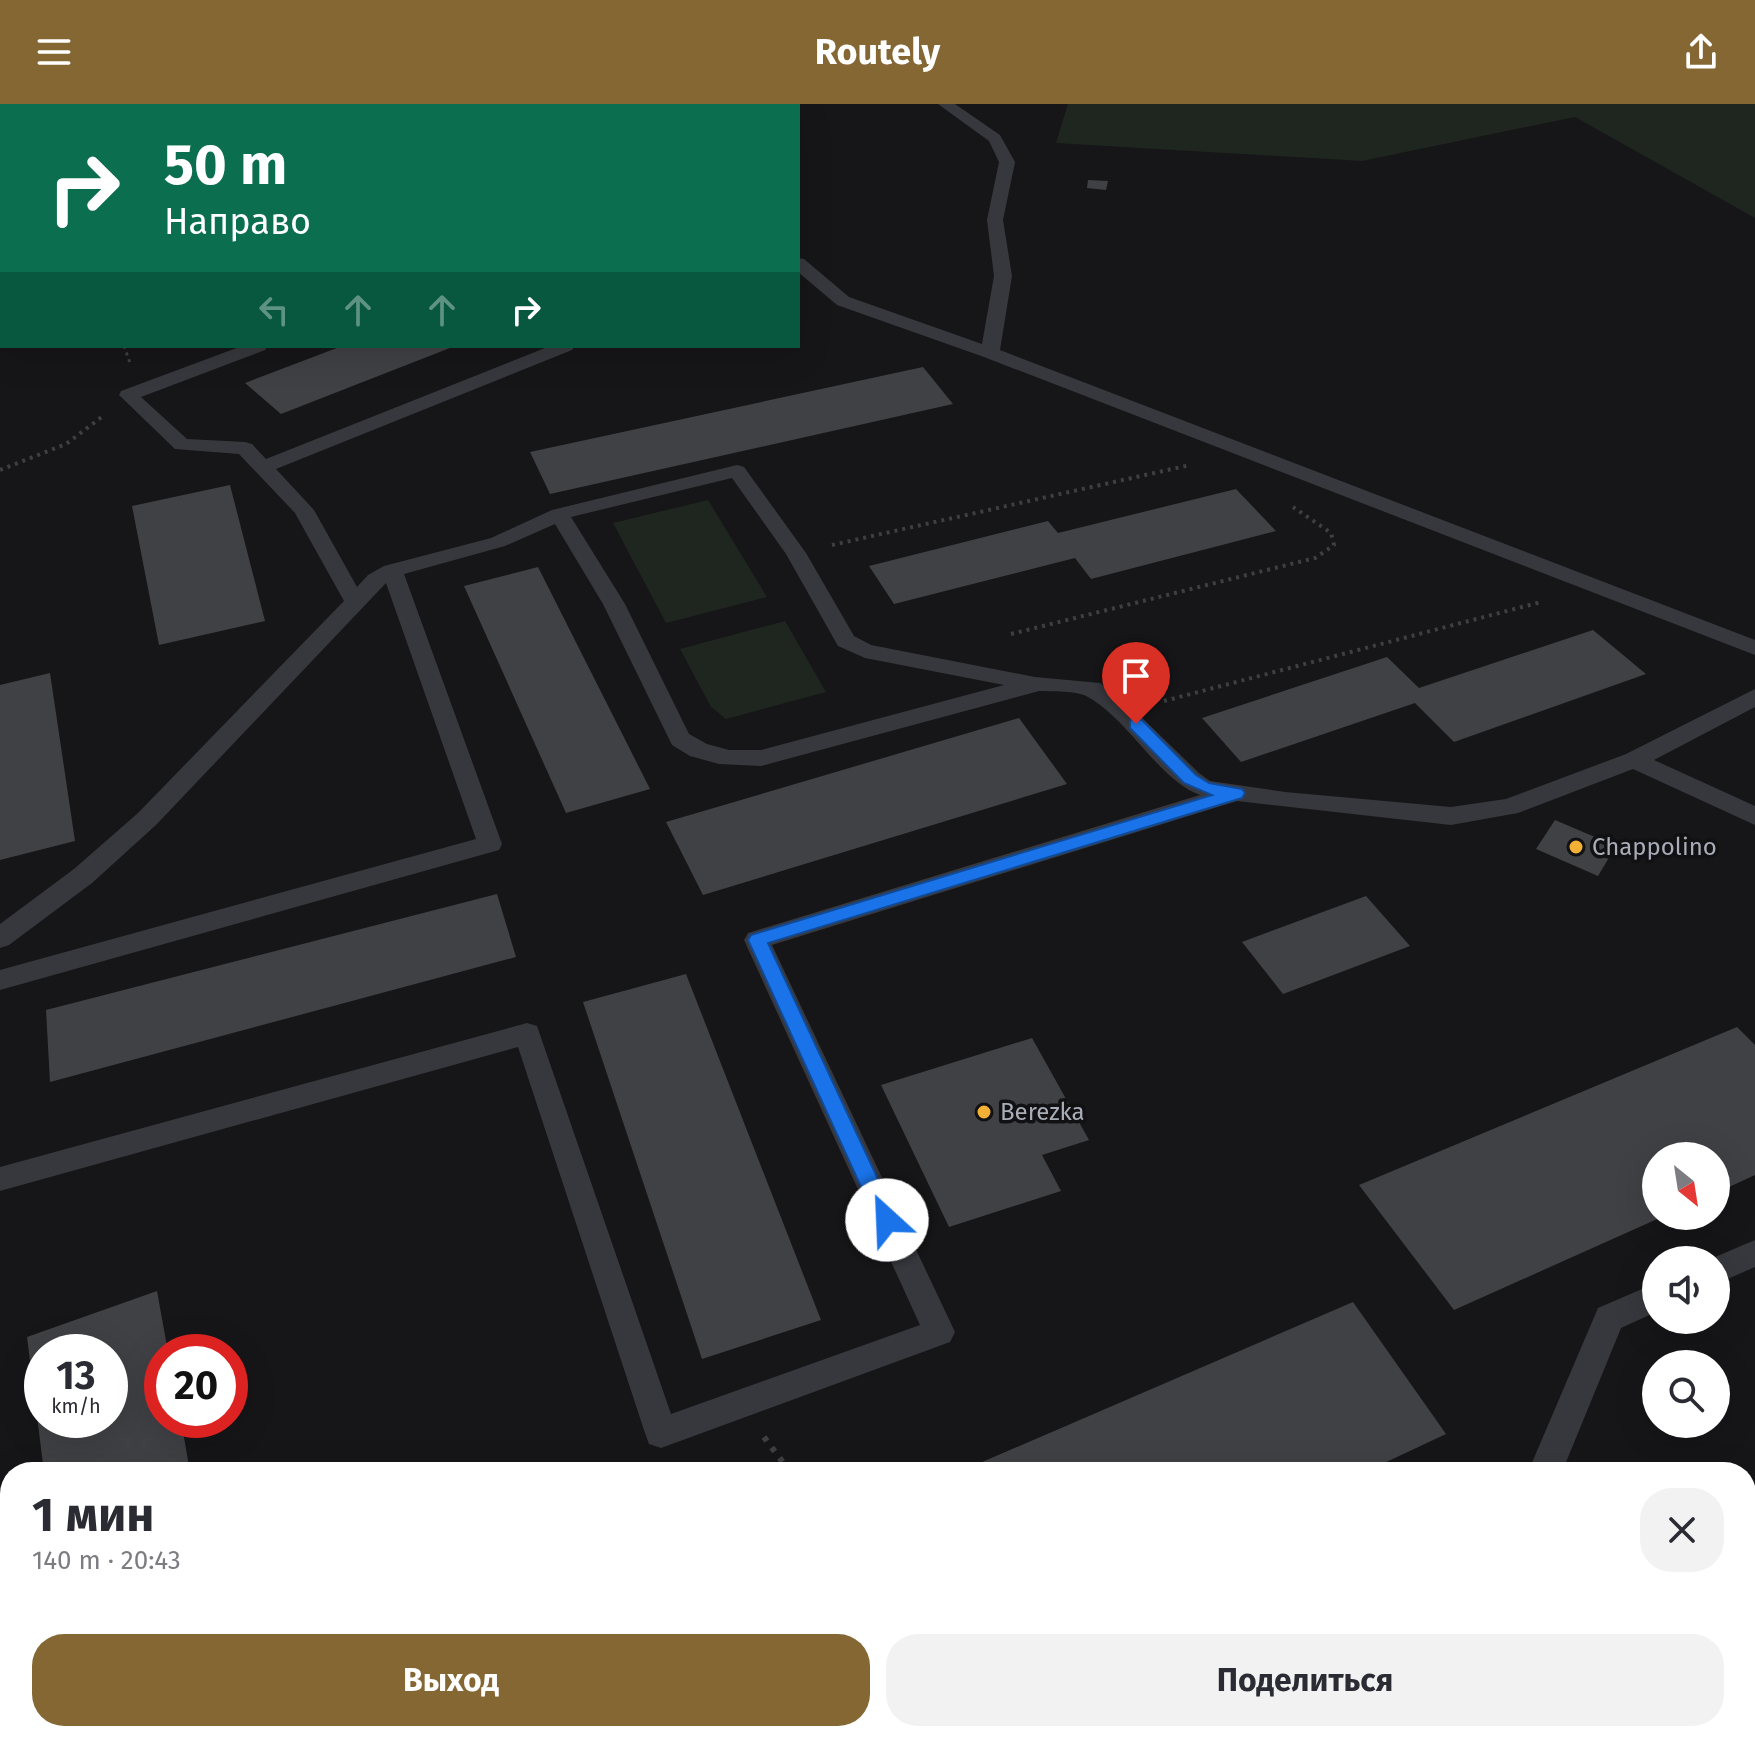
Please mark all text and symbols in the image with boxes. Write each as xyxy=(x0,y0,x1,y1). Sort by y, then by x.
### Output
icon: menu xyxy=(32,30,76,74)
text: Routely xyxy=(815,30,940,74)
icon: share xyxy=(1679,30,1723,74)
text: 50 m xyxy=(164,132,287,199)
icon: right xyxy=(32,136,136,240)
text: Направо xyxy=(164,200,311,244)
icon: left xyxy=(252,288,296,332)
icon: ahead xyxy=(336,288,380,332)
icon: ahead xyxy=(420,288,464,332)
icon: right xyxy=(504,288,548,332)
pin xyxy=(1102,642,1170,724)
icon: arrive xyxy=(1114,654,1158,698)
place label: Chappolino xyxy=(1592,833,1717,861)
marker: Chappolino xyxy=(1567,838,1585,856)
place label: Berezka xyxy=(1000,1098,1085,1126)
marker: Berezka xyxy=(975,1103,993,1121)
north arrow xyxy=(1642,1142,1730,1230)
map controls xyxy=(1642,1142,1730,1438)
position arrow xyxy=(845,1178,929,1262)
button: sound xyxy=(1642,1246,1730,1334)
speed limit sign: 20 xyxy=(144,1334,248,1438)
button: search xyxy=(1642,1350,1730,1438)
text: 13 xyxy=(56,1352,96,1400)
text: km/h xyxy=(51,1394,101,1418)
text: 1 мин xyxy=(32,1486,154,1544)
button: close xyxy=(1640,1488,1724,1572)
text: 140 m · 20:43 xyxy=(32,1545,181,1576)
button: Выход xyxy=(32,1634,870,1726)
button: Поделиться xyxy=(886,1634,1724,1726)

